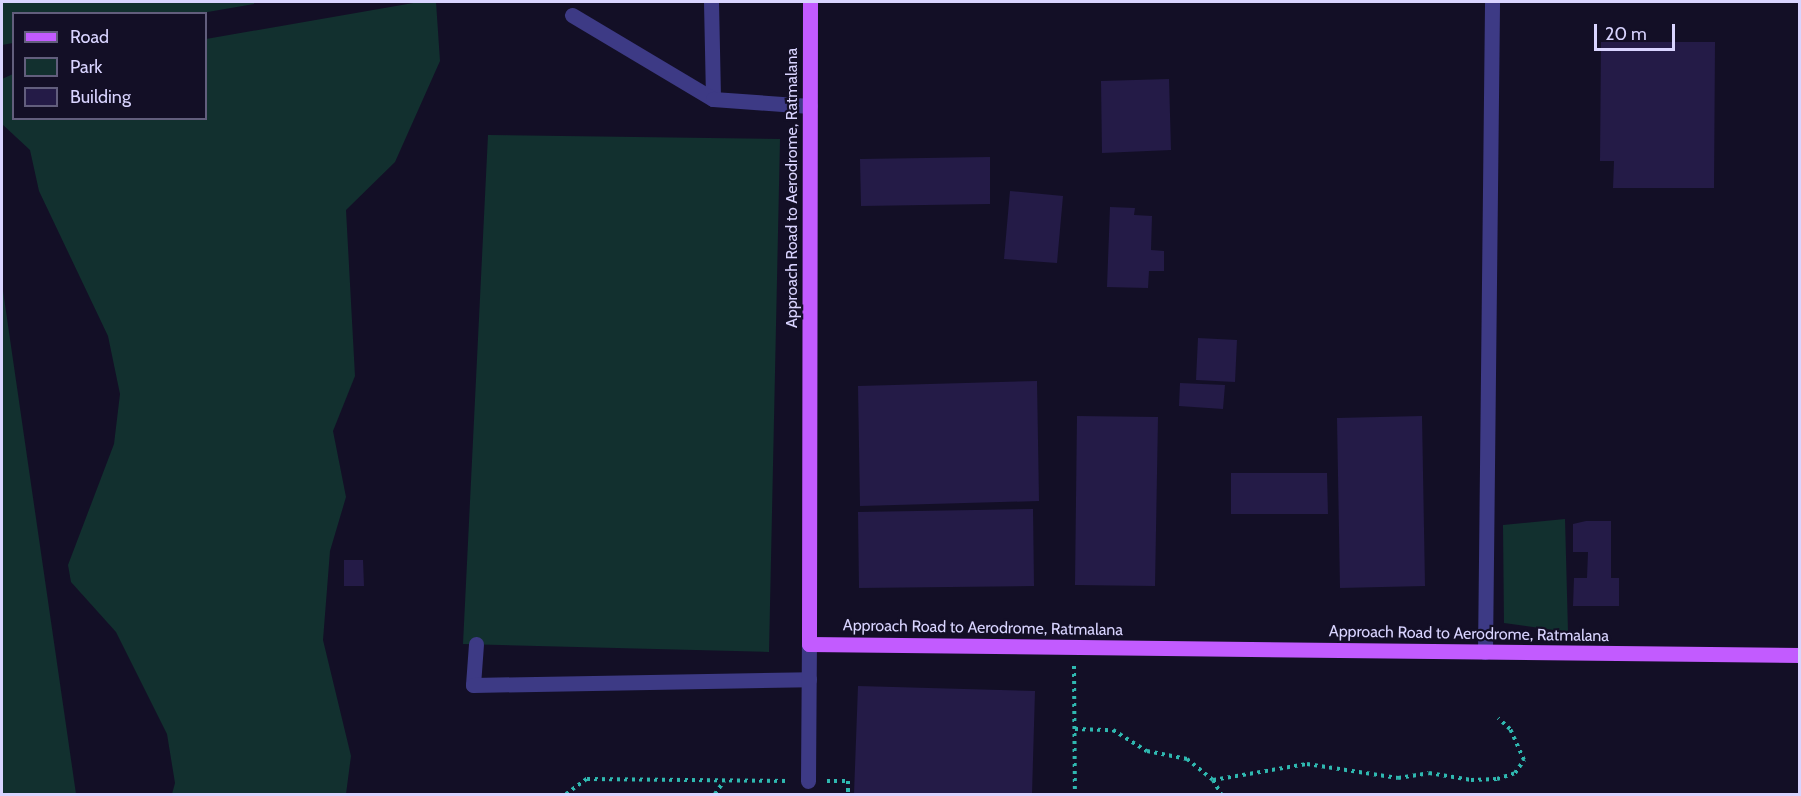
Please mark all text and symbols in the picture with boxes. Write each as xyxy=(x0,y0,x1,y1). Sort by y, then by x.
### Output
legend xyxy=(12,12,207,120)
scale bar xyxy=(1597,12,1678,50)
text: 20 m xyxy=(1605,23,1647,45)
text: Road xyxy=(70,26,109,48)
street label: Approach Road to Aerodrome, Ratmalana xyxy=(782,48,802,328)
text: Park xyxy=(70,56,102,78)
text: Building xyxy=(70,86,131,108)
street label: Approach Road to Aerodrome, Ratmalana xyxy=(843,616,1123,640)
street label: Approach Road to Aerodrome, Ratmalana xyxy=(1329,622,1609,646)

